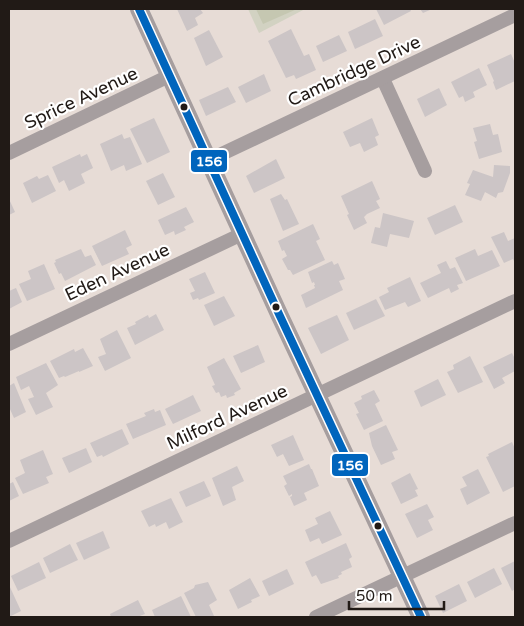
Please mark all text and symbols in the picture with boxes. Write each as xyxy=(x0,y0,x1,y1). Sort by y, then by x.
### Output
street label: Cambridge Drive xyxy=(284,31,424,111)
street label: Sprice Avenue xyxy=(21,62,141,134)
unlabelled marker xyxy=(179,102,189,112)
line badge: 156 xyxy=(190,149,228,173)
text: 156 xyxy=(196,153,222,170)
street label: Eden Avenue xyxy=(61,238,173,306)
unlabelled marker xyxy=(271,302,281,312)
street label: Milford Avenue xyxy=(163,379,291,455)
line badge: 156 xyxy=(331,453,369,477)
text: 156 xyxy=(337,457,363,474)
unlabelled marker xyxy=(373,521,383,531)
scale bar xyxy=(349,578,444,610)
text: 50 m xyxy=(356,587,393,605)

